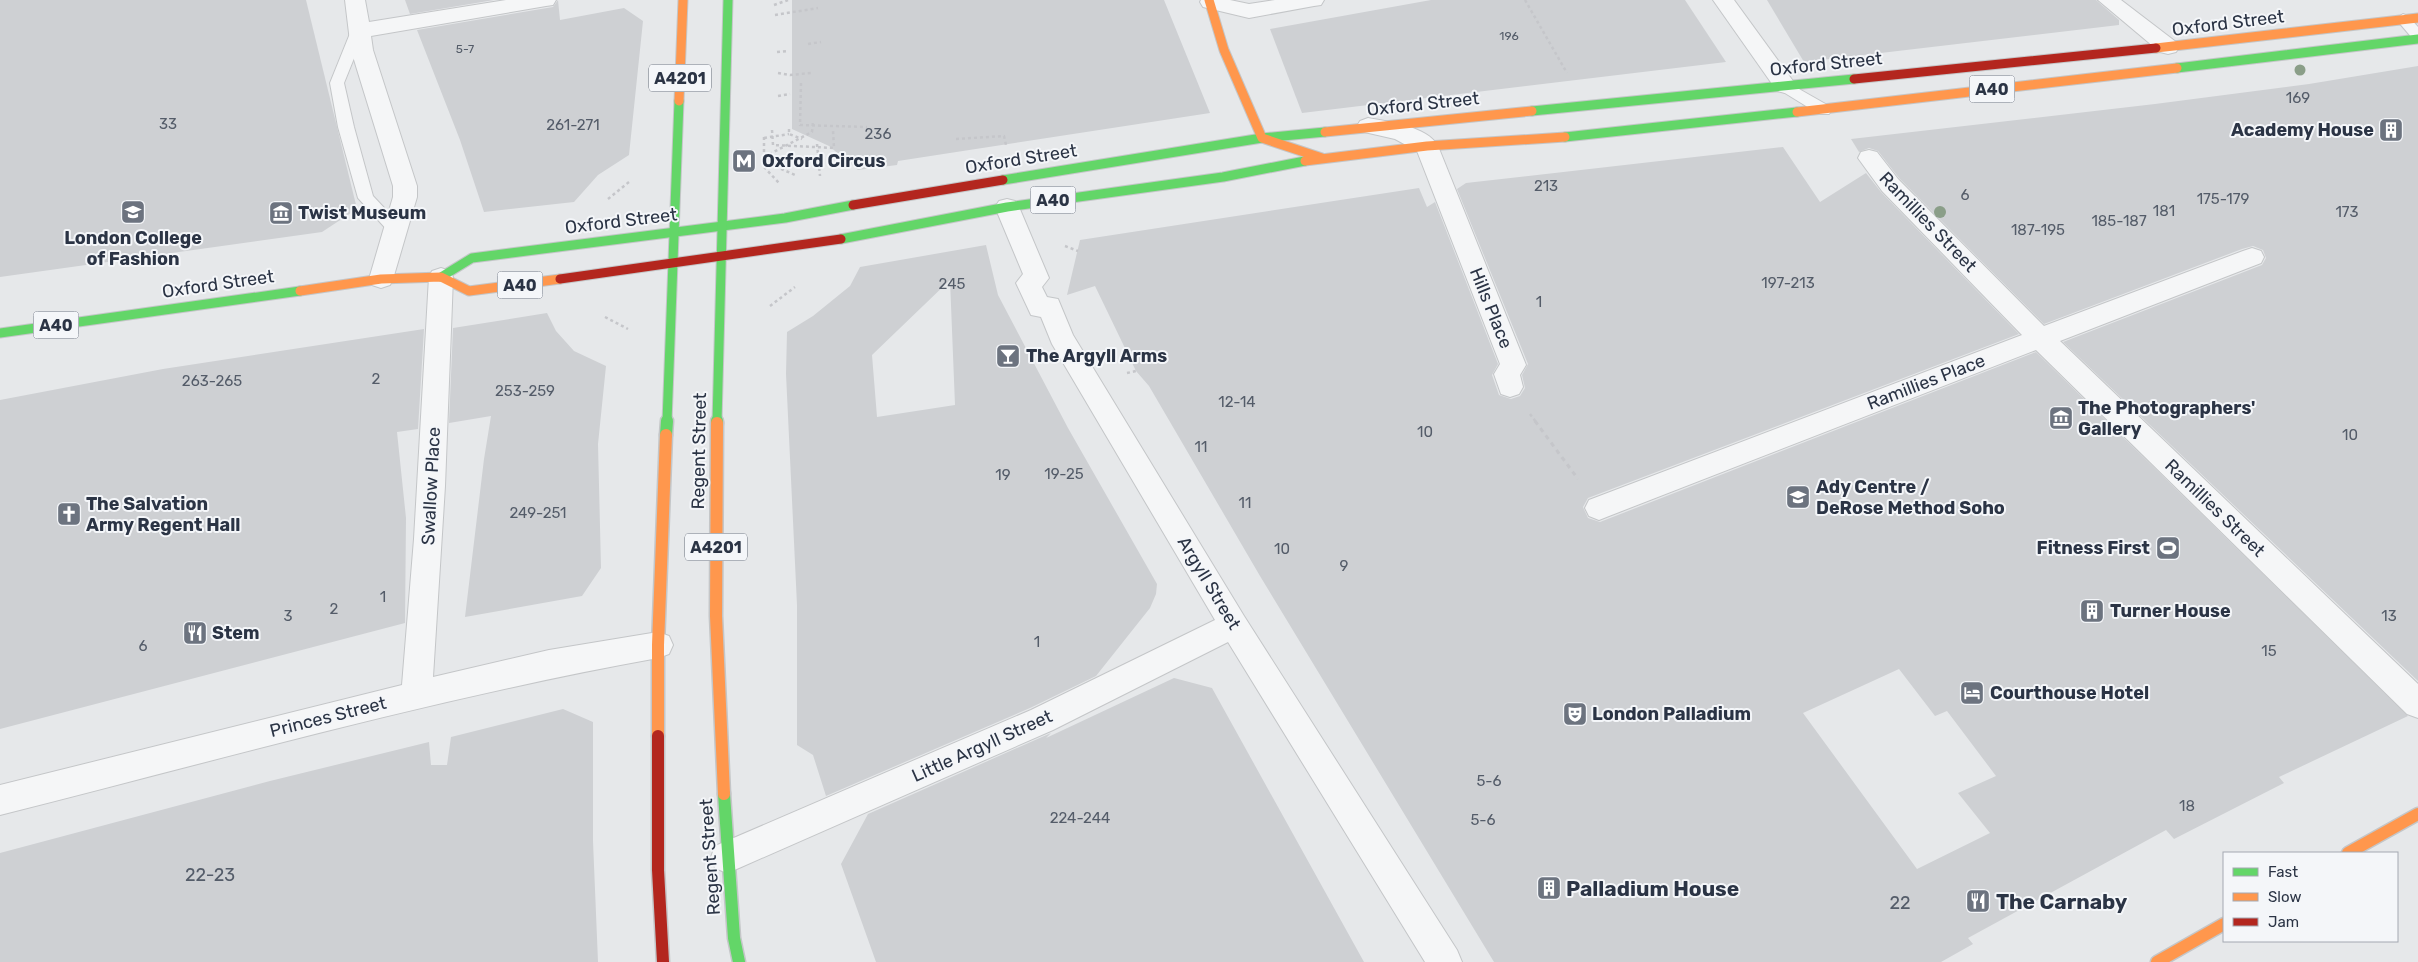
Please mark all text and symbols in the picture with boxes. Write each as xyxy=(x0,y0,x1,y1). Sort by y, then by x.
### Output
street label: Oxford Street xyxy=(2171,5,2285,41)
house number: 196 xyxy=(1499,29,1519,43)
house number: 5-7 xyxy=(456,42,474,56)
street label: Oxford Street xyxy=(1769,47,1883,81)
road number: A4201 xyxy=(649,64,711,92)
road number: A40 xyxy=(1970,76,2014,102)
street label: Oxford Street xyxy=(1366,87,1480,121)
house number: 169 xyxy=(2286,89,2310,107)
house number: 33 xyxy=(159,115,177,133)
house number: 261-271 xyxy=(546,116,600,134)
building icon: Academy House xyxy=(2378,117,2404,143)
place label: Academy House xyxy=(2231,119,2374,141)
house number: 236 xyxy=(865,125,891,143)
street label: Oxford Street xyxy=(964,139,1078,179)
metro station icon: Oxford Circus xyxy=(731,148,757,174)
place label: Oxford Circus xyxy=(762,150,885,172)
street label: Ramillies Street xyxy=(1875,167,1981,277)
house number: 213 xyxy=(1534,177,1558,195)
road number: A40 xyxy=(1030,186,1076,214)
house number: 6 xyxy=(1960,186,1970,204)
house number: 175-179 xyxy=(2197,190,2249,208)
school or university icon: London College of Fashion xyxy=(120,199,146,225)
museum icon: Twist Museum xyxy=(268,200,294,226)
place label: Twist Museum xyxy=(298,202,426,224)
house number: 181 xyxy=(2153,202,2175,220)
street label: Oxford Street xyxy=(564,203,678,239)
house number: 173 xyxy=(2335,203,2359,221)
house number: 185-187 xyxy=(2091,212,2147,230)
house number: 187-195 xyxy=(2011,221,2065,239)
place label: London College of Fashion xyxy=(64,227,202,270)
street label: Hills Place xyxy=(1465,264,1517,352)
street label: Oxford Street xyxy=(161,265,275,303)
road number: A40 xyxy=(498,272,542,298)
house number: 197-213 xyxy=(1761,274,1815,292)
house number: 245 xyxy=(939,275,966,293)
house number: 1 xyxy=(1536,293,1542,311)
road number: A40 xyxy=(34,312,78,338)
bar icon: The Argyll Arms xyxy=(995,343,1021,369)
place label: The Argyll Arms xyxy=(1026,345,1167,367)
street label: Ramillies Place xyxy=(1864,349,1988,415)
house number: 2 xyxy=(372,370,381,388)
house number: 263-265 xyxy=(182,372,242,390)
house number: 253-259 xyxy=(495,382,555,400)
street label: Regent Street xyxy=(687,392,711,510)
house number: 12-14 xyxy=(1218,393,1256,411)
place label: The Photographers' Gallery xyxy=(2078,397,2255,440)
museum icon: The Photographers' Gallery xyxy=(2048,405,2074,431)
house number: 10 xyxy=(1417,423,1433,441)
street label: Swallow Place xyxy=(417,426,445,546)
house number: 10 xyxy=(2342,426,2358,444)
house number: 11 xyxy=(1195,438,1207,456)
street label: Ramillies Street xyxy=(2160,455,2270,561)
house number: 19-25 xyxy=(1044,465,1084,483)
house number: 19 xyxy=(995,466,1011,484)
place label: Ady Centre / DeRose Method Soho xyxy=(1816,476,2005,519)
school or university icon: Ady Centre / DeRose Method Soho xyxy=(1785,484,1811,510)
place label: The Salvation Army Regent Hall xyxy=(86,493,241,536)
house number: 11 xyxy=(1239,494,1251,512)
church icon: The Salvation Army Regent Hall xyxy=(56,501,82,527)
house number: 249-251 xyxy=(509,504,567,522)
street label: Argyll Street xyxy=(1173,533,1245,633)
road number: A4201 xyxy=(685,534,747,560)
sports icon: Fitness First xyxy=(2155,535,2181,561)
place label: Fitness First xyxy=(2037,537,2150,559)
house number: 10 xyxy=(1274,540,1290,558)
house number: 9 xyxy=(1340,557,1349,575)
house number: 1 xyxy=(380,588,386,606)
building icon: Turner House xyxy=(2079,598,2105,624)
house number: 2 xyxy=(330,600,339,618)
place label: Turner House xyxy=(2110,600,2231,622)
house number: 3 xyxy=(283,607,293,625)
house number: 13 xyxy=(2381,607,2397,625)
restaurant icon: Stem xyxy=(182,620,208,646)
place label: Stem xyxy=(212,622,260,644)
house number: 1 xyxy=(1034,633,1040,651)
house number: 6 xyxy=(138,637,148,655)
house number: 15 xyxy=(2261,642,2277,660)
hotel icon: Courthouse Hotel xyxy=(1959,680,1985,706)
place label: Courthouse Hotel xyxy=(1990,682,2149,704)
street label: Princes Street xyxy=(267,692,389,742)
theatre icon: London Palladium xyxy=(1562,701,1588,727)
place label: London Palladium xyxy=(1592,703,1751,725)
street label: Little Argyll Street xyxy=(908,705,1056,787)
house number: 5-6 xyxy=(1476,772,1502,790)
house number: 18 xyxy=(2179,797,2195,815)
street label: Regent Street xyxy=(695,798,725,916)
house number: 224-244 xyxy=(1050,809,1110,827)
house number: 5-6 xyxy=(1470,811,1496,829)
legend xyxy=(2223,852,2398,942)
text: Fast xyxy=(2268,863,2298,881)
house number: 22-23 xyxy=(185,864,235,886)
building icon: Palladium House xyxy=(1536,875,1562,901)
place label: Palladium House xyxy=(1566,876,1739,901)
restaurant icon: The Carnaby xyxy=(1965,888,1991,914)
text: Slow xyxy=(2268,888,2301,906)
place label: The Carnaby xyxy=(1996,889,2128,914)
house number: 22 xyxy=(1889,892,1911,914)
text: Jam xyxy=(2268,913,2299,931)

